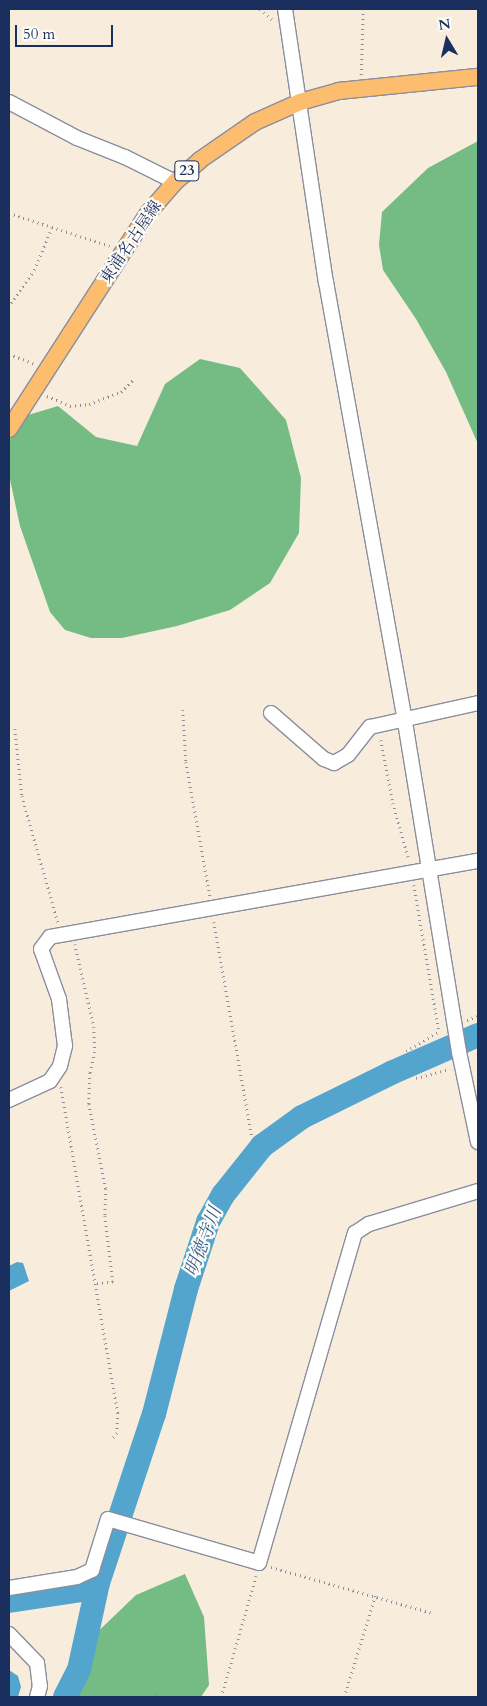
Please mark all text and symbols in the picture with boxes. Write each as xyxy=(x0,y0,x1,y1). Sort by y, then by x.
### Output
text: N xyxy=(437,14,452,35)
scale bar xyxy=(18,15,115,47)
north arrow xyxy=(422,15,472,65)
text: 50 m xyxy=(23,24,55,44)
road number: 23 xyxy=(173,158,201,184)
street label: 東浦名古屋線 xyxy=(96,197,166,287)
water label: 明徳寺川 xyxy=(181,1205,227,1279)

